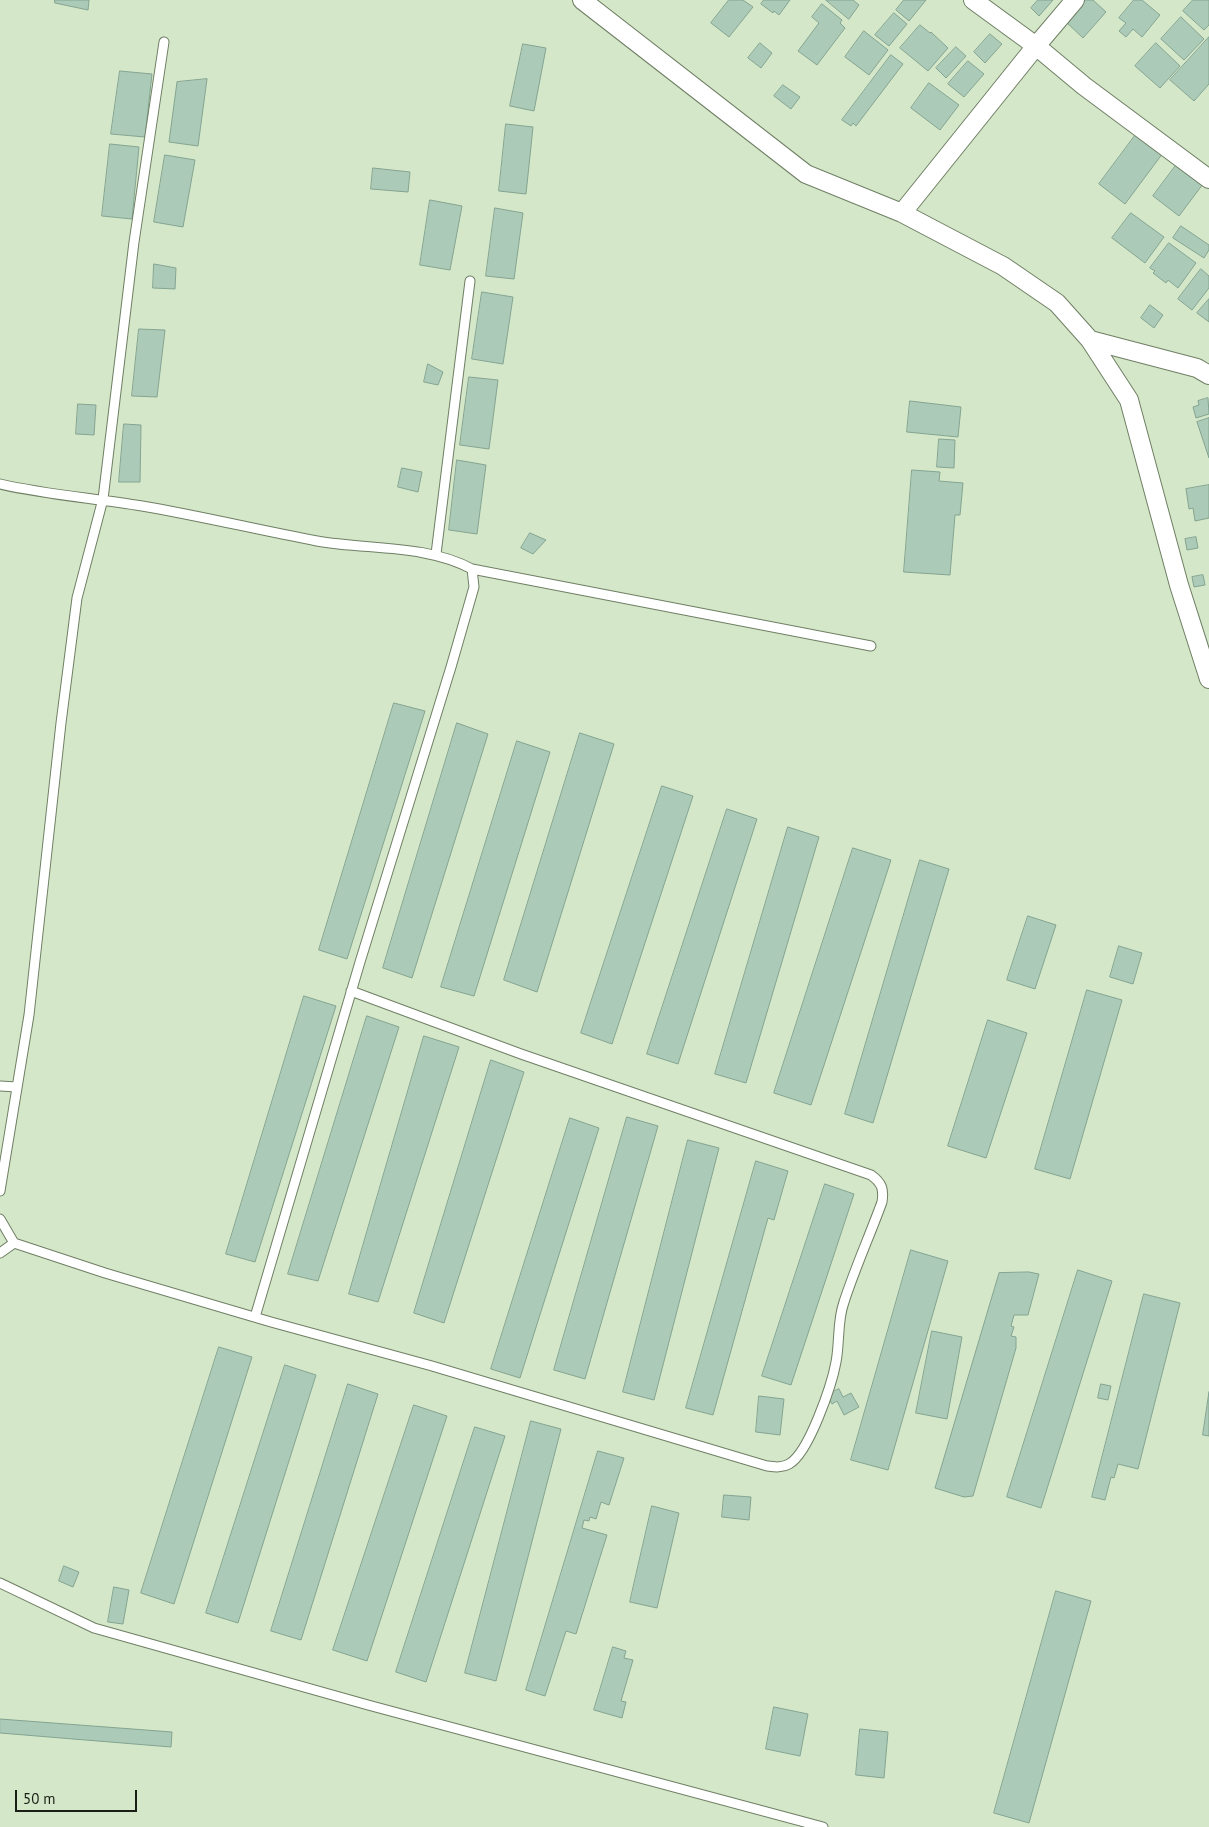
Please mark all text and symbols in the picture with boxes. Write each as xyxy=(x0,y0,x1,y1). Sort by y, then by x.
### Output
scale bar xyxy=(18,1780,140,1812)
text: 50 m xyxy=(23,1789,56,1808)

